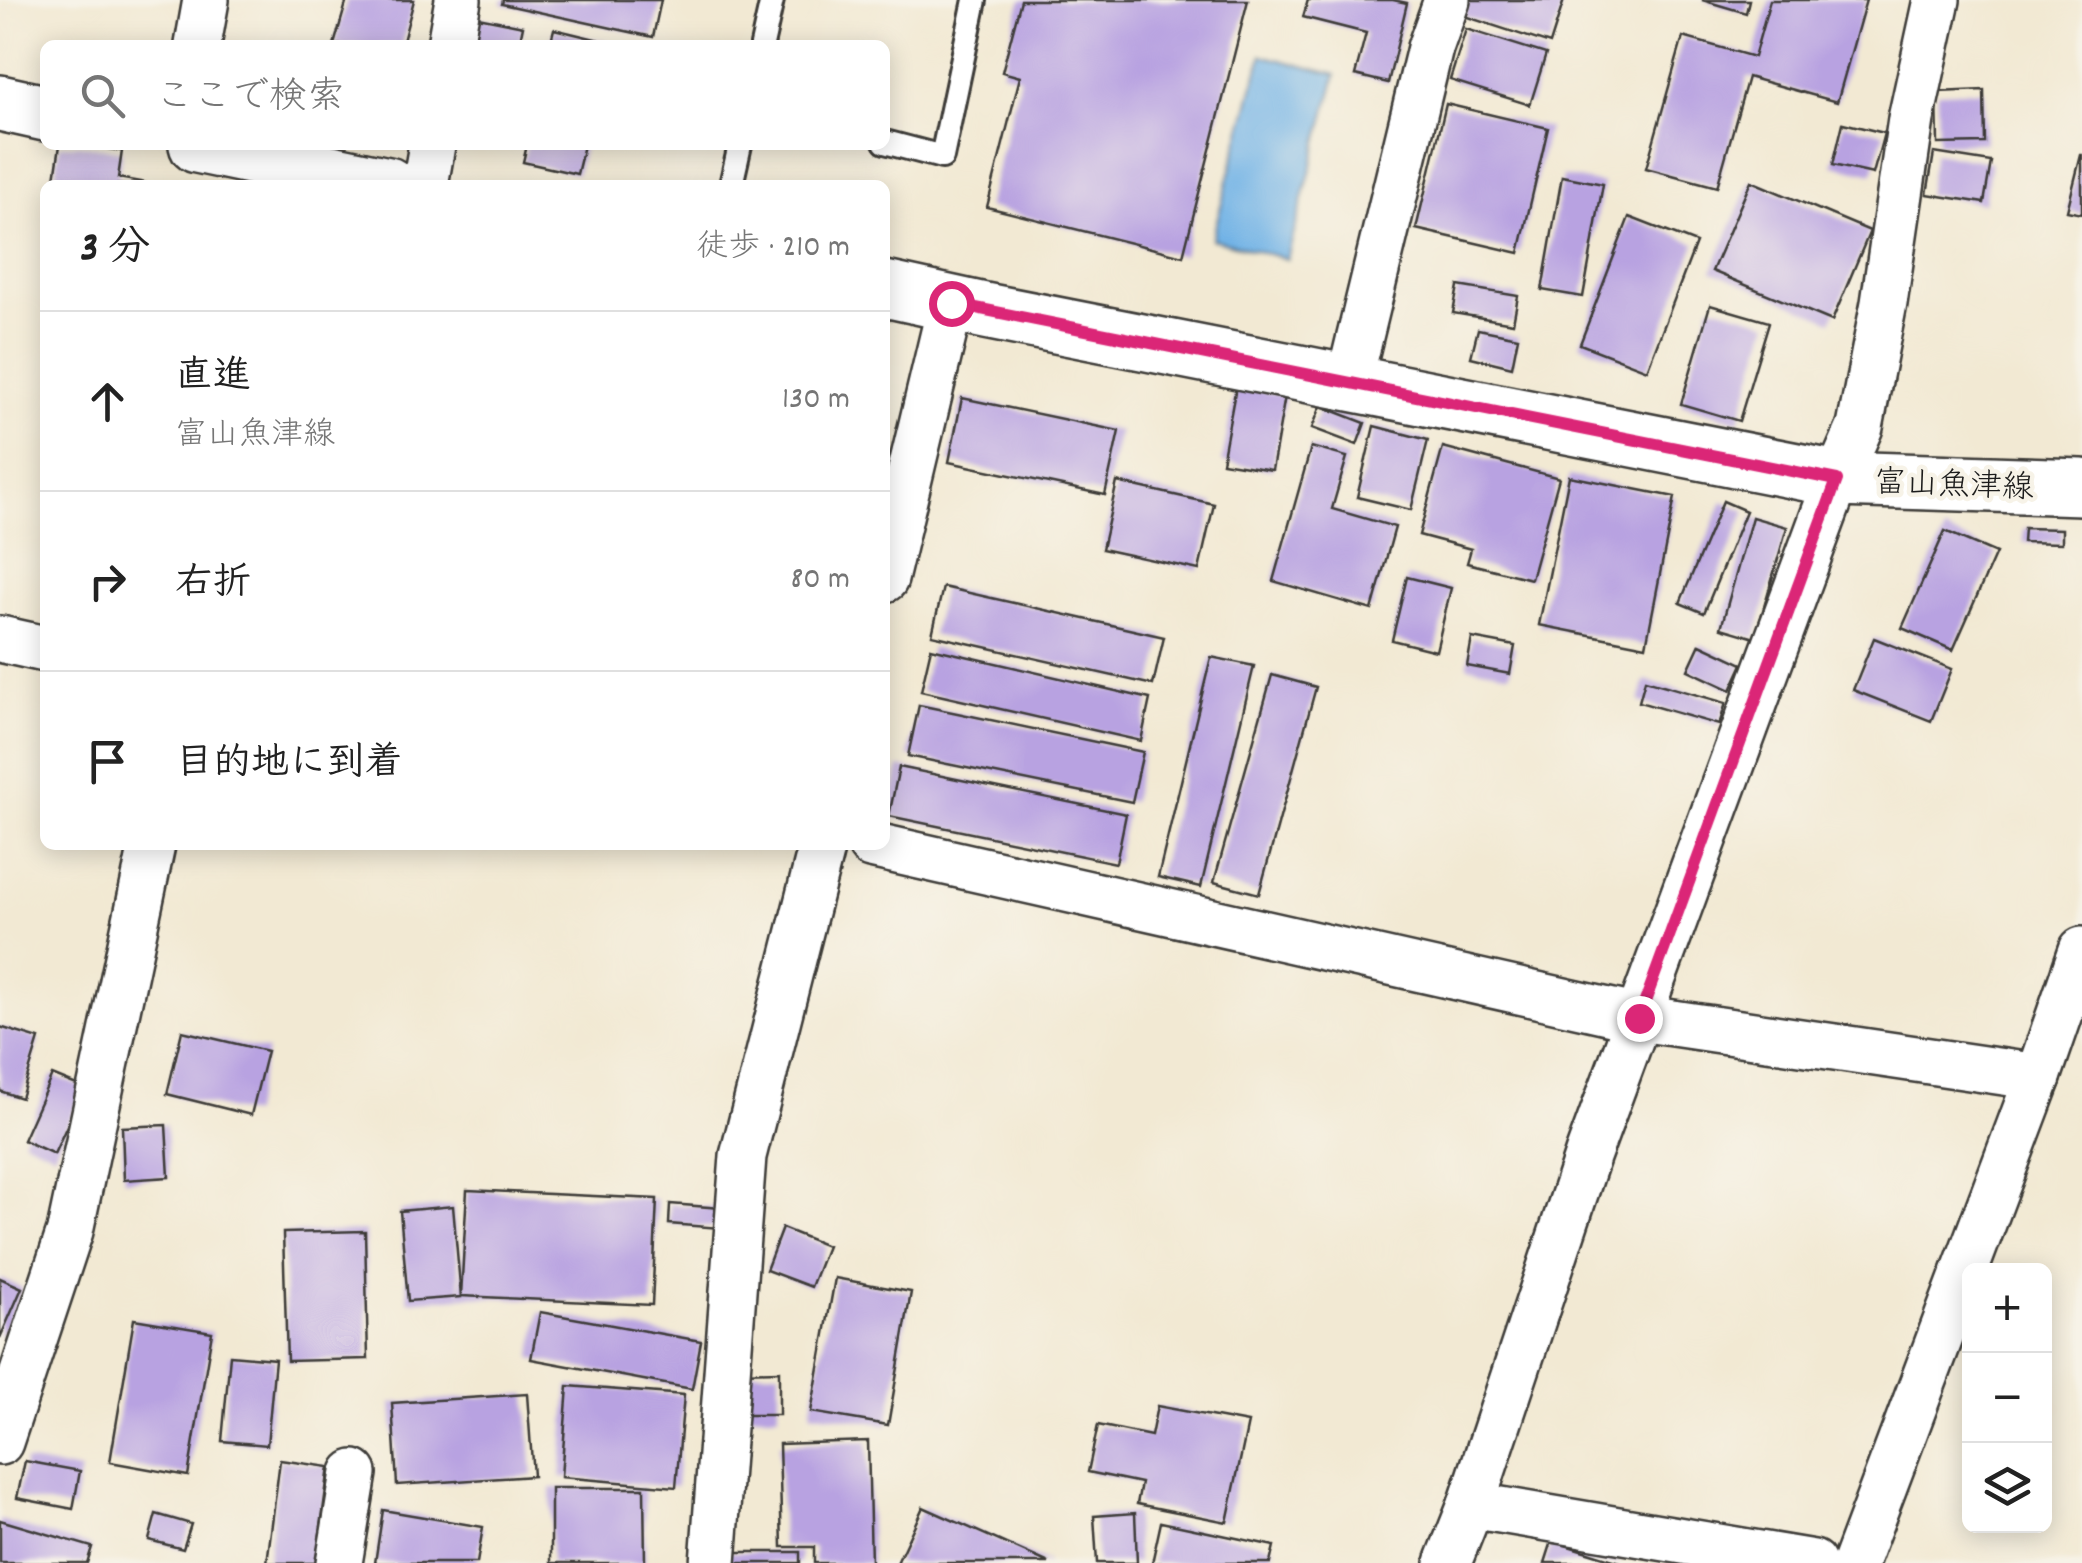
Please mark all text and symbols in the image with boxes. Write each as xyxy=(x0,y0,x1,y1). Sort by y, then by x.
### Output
search box xyxy=(40,40,890,150)
icon: search xyxy=(75,68,130,123)
text: ここで検索 xyxy=(155,72,345,127)
text: 3 分 xyxy=(80,221,150,281)
text: 徒歩 · 210 m xyxy=(696,226,850,272)
route start xyxy=(929,281,975,327)
text: 直進 xyxy=(175,351,251,406)
icon: ahead xyxy=(80,374,135,429)
text: 130 m xyxy=(782,378,850,424)
text: 富山魚津線 xyxy=(175,414,335,460)
street label: 富山魚津線 xyxy=(1873,462,2035,514)
icon: right xyxy=(80,554,135,609)
text: 右折 xyxy=(175,558,251,613)
text: 80 m xyxy=(790,558,850,604)
icon: arrive xyxy=(80,734,135,789)
text: 目的地に到着 xyxy=(175,738,403,793)
route end xyxy=(1617,996,1663,1042)
map controls xyxy=(1962,1263,2052,1533)
button: + xyxy=(1962,1263,2052,1353)
button: − xyxy=(1962,1353,2052,1443)
button: layers xyxy=(1962,1443,2052,1533)

